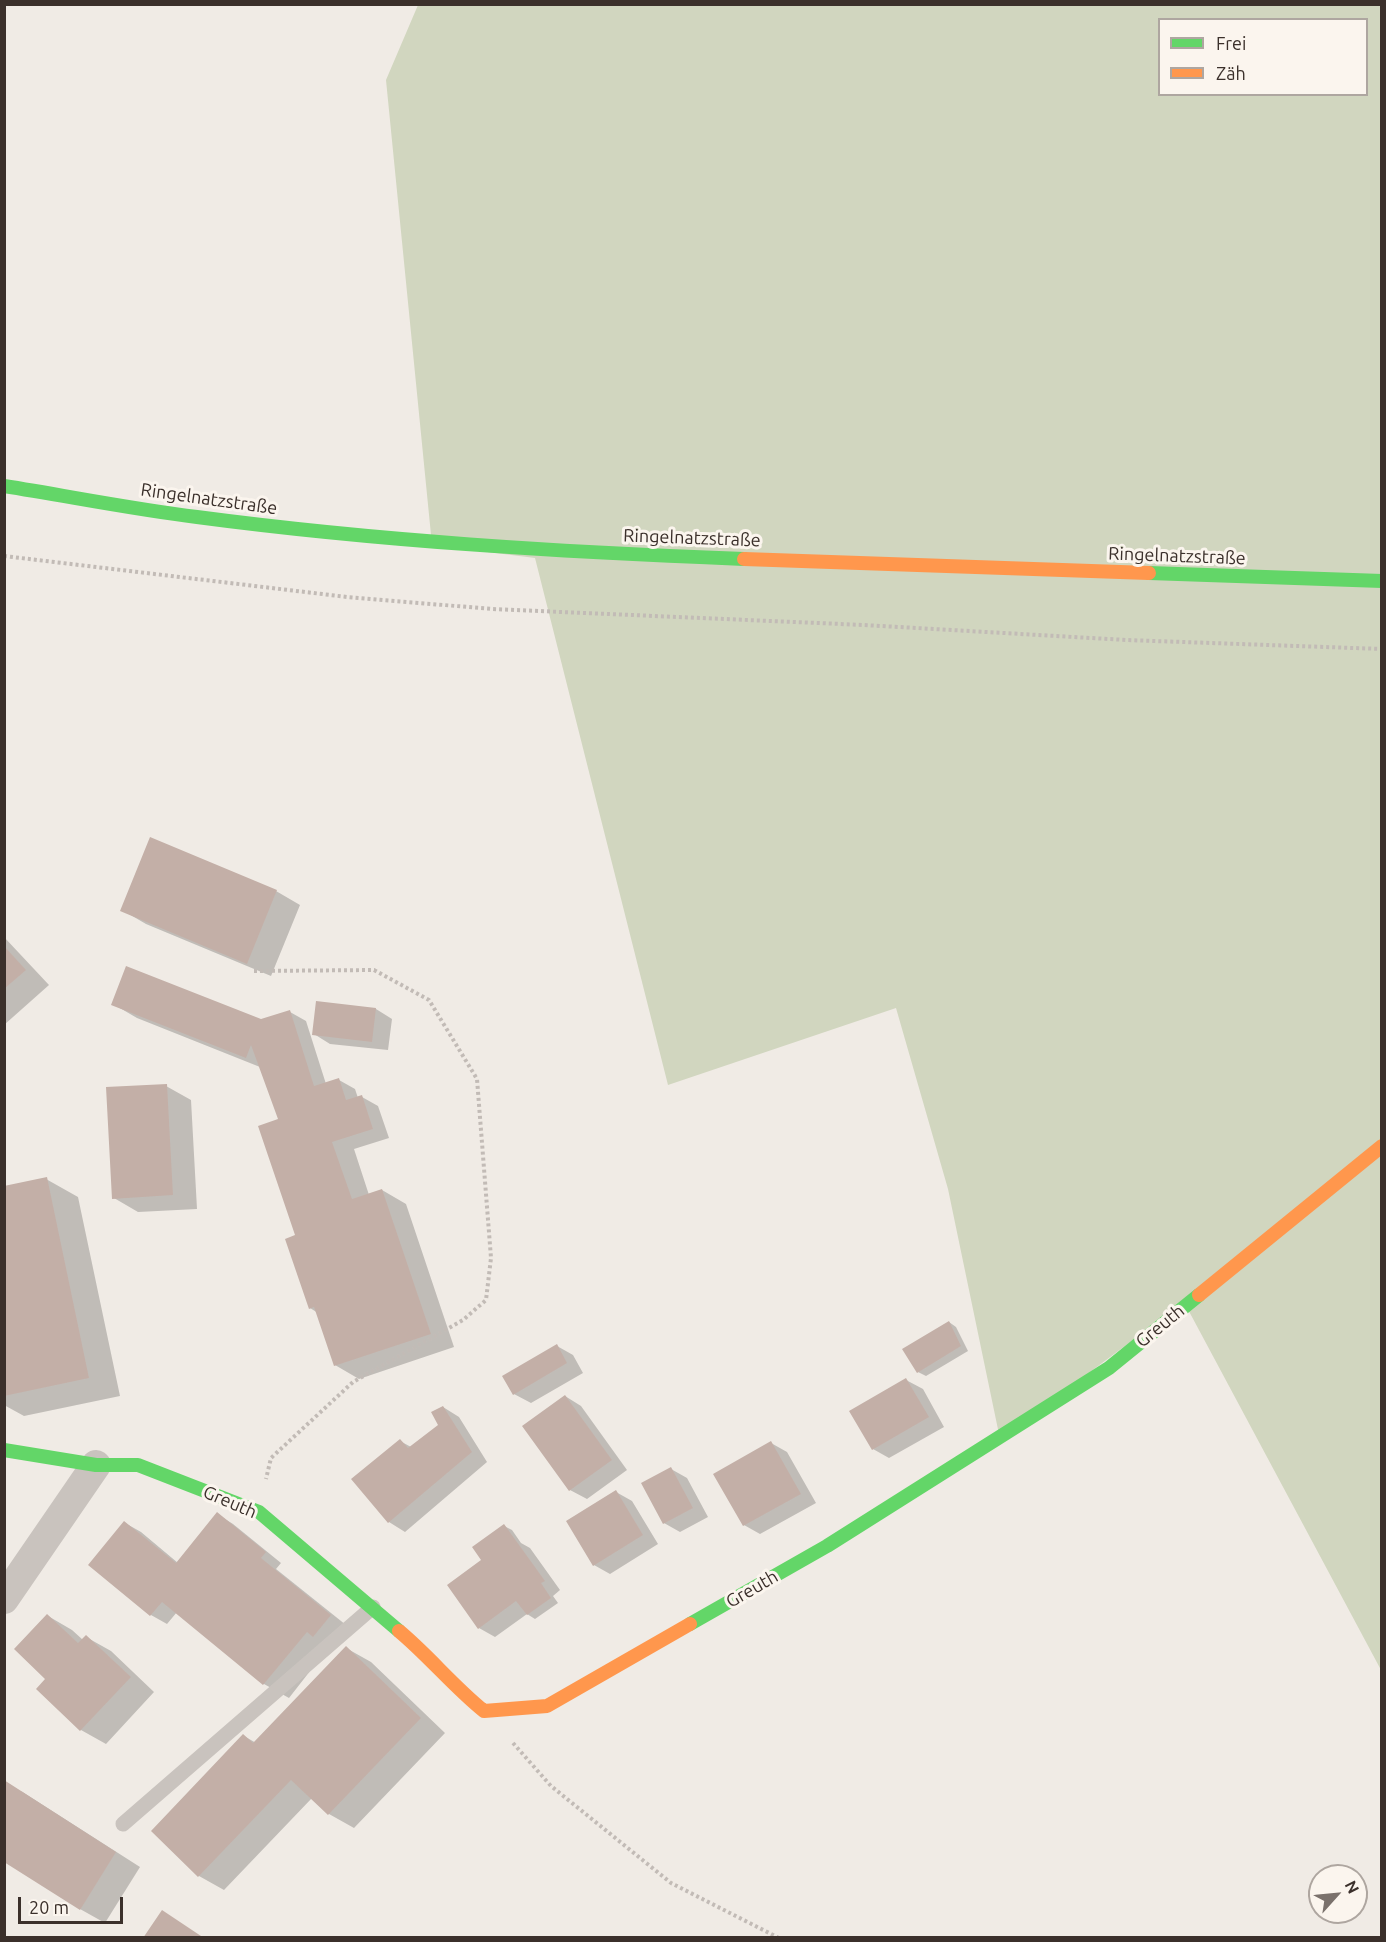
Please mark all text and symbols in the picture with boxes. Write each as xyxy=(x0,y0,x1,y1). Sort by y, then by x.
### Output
legend xyxy=(1158,18,1368,96)
text: Frei xyxy=(1216,33,1246,53)
text: Zäh xyxy=(1216,63,1246,83)
street label: Ringelnatzstraße xyxy=(139,479,279,519)
street label: Ringelnatzstraße xyxy=(623,525,761,551)
street label: Ringelnatzstraße xyxy=(1108,543,1246,569)
street label: Greuth xyxy=(1131,1300,1189,1352)
street label: Greuth xyxy=(200,1481,260,1523)
street label: Greuth xyxy=(722,1566,782,1612)
north arrow xyxy=(1308,1864,1368,1924)
text: N xyxy=(1342,1877,1363,1896)
scale bar xyxy=(21,1885,126,1923)
text: 20 m xyxy=(29,1897,69,1917)

